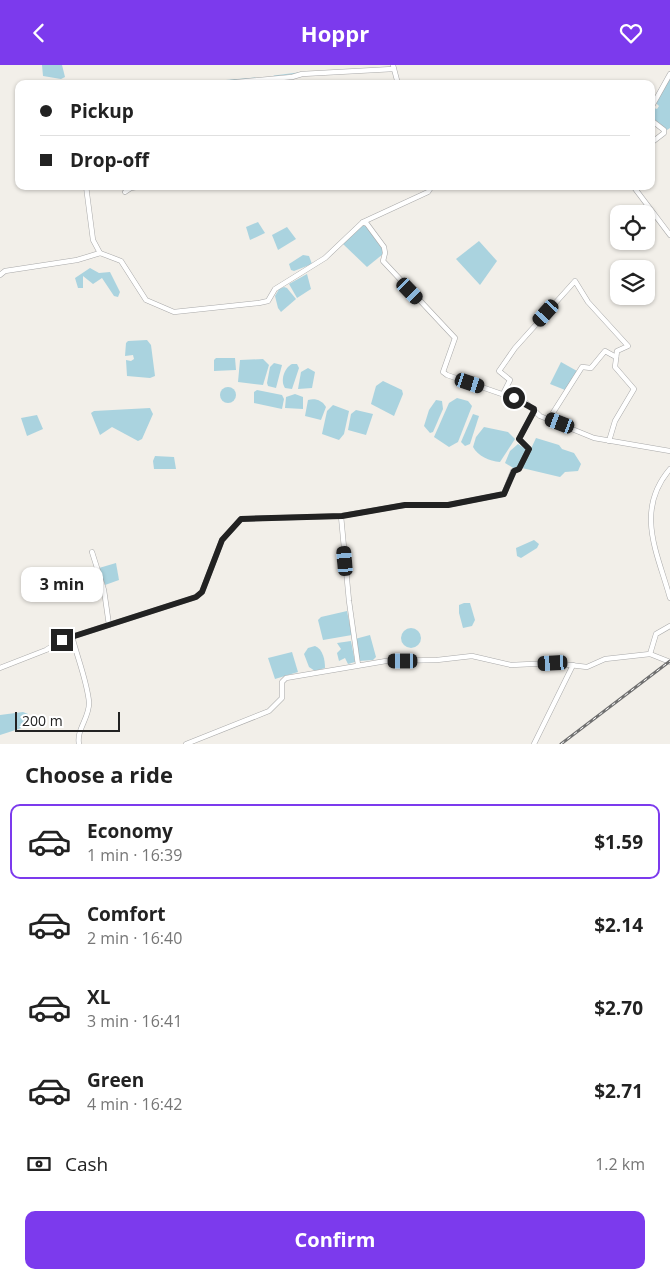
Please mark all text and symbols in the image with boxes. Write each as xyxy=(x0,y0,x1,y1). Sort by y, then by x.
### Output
text: Hoppr xyxy=(301,18,369,48)
icon: back xyxy=(25,19,53,47)
icon: heart xyxy=(617,19,645,47)
text: Pickup xyxy=(70,98,134,124)
text: Drop-off xyxy=(70,147,149,173)
map controls xyxy=(610,205,655,305)
button: locate xyxy=(610,205,655,250)
button: layers xyxy=(610,260,655,305)
car xyxy=(394,275,425,307)
car xyxy=(530,297,561,329)
car xyxy=(453,371,486,395)
route start xyxy=(503,387,525,409)
car xyxy=(543,411,576,435)
car xyxy=(336,545,353,577)
callout: 3 min xyxy=(21,567,103,603)
text: 3 min xyxy=(40,573,84,595)
route end xyxy=(51,629,73,651)
car xyxy=(388,654,418,669)
car xyxy=(537,655,568,671)
scale bar xyxy=(15,709,120,732)
text: 200 m xyxy=(22,711,63,730)
text: Choose a ride xyxy=(25,759,173,789)
text: Economy xyxy=(87,818,173,844)
icon: car xyxy=(27,819,72,864)
text: $1.59 xyxy=(594,829,643,855)
text: 1 min · 16:39 xyxy=(87,844,182,866)
text: Comfort xyxy=(87,901,166,927)
icon: car xyxy=(27,902,72,947)
text: $2.14 xyxy=(594,912,643,938)
text: 2 min · 16:40 xyxy=(87,927,182,949)
text: XL xyxy=(87,984,110,1010)
icon: car xyxy=(27,985,72,1030)
text: $2.70 xyxy=(594,995,643,1021)
text: 3 min · 16:41 xyxy=(87,1010,182,1032)
text: Green xyxy=(87,1067,144,1093)
icon: car xyxy=(27,1068,72,1113)
text: $2.71 xyxy=(594,1078,643,1104)
text: 4 min · 16:42 xyxy=(87,1093,182,1115)
icon: cash xyxy=(25,1150,53,1178)
text: Cash xyxy=(65,1151,108,1177)
text: 1.2 km xyxy=(595,1153,645,1175)
button: Confirm xyxy=(25,1211,645,1269)

